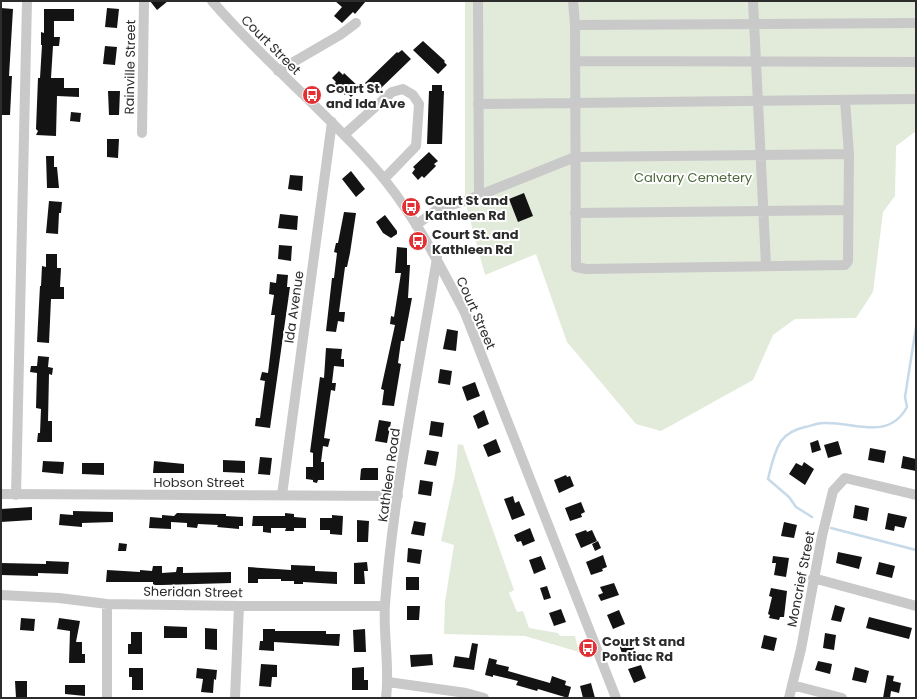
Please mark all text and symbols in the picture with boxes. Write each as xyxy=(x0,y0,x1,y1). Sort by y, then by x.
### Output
street label: Court Street xyxy=(237,11,305,79)
street label: Rainville Street xyxy=(120,19,140,115)
place label: Court St. and Ida Ave xyxy=(326,79,405,113)
bus stop icon: Court St. and Ida Ave xyxy=(301,84,323,106)
park label: Calvary Cemetery xyxy=(634,168,753,187)
place label: Court St and Kathleen Rd xyxy=(425,191,508,225)
bus stop icon: Court St and Kathleen Rd xyxy=(400,196,422,218)
place label: Court St. and Kathleen Rd xyxy=(432,225,519,259)
bus stop icon: Court St. and Kathleen Rd xyxy=(407,230,429,252)
street label: Ida Avenue xyxy=(280,270,308,344)
street label: Court Street xyxy=(451,274,501,353)
street label: Kathleen Road xyxy=(373,427,405,523)
street label: Hobson Street xyxy=(153,473,245,492)
street label: Moncrief Street xyxy=(782,529,820,629)
street label: Sheridan Street xyxy=(143,582,243,602)
place label: Court St and Pontiac Rd xyxy=(602,632,685,666)
bus stop icon: Court St and Pontiac Rd xyxy=(577,637,599,659)

